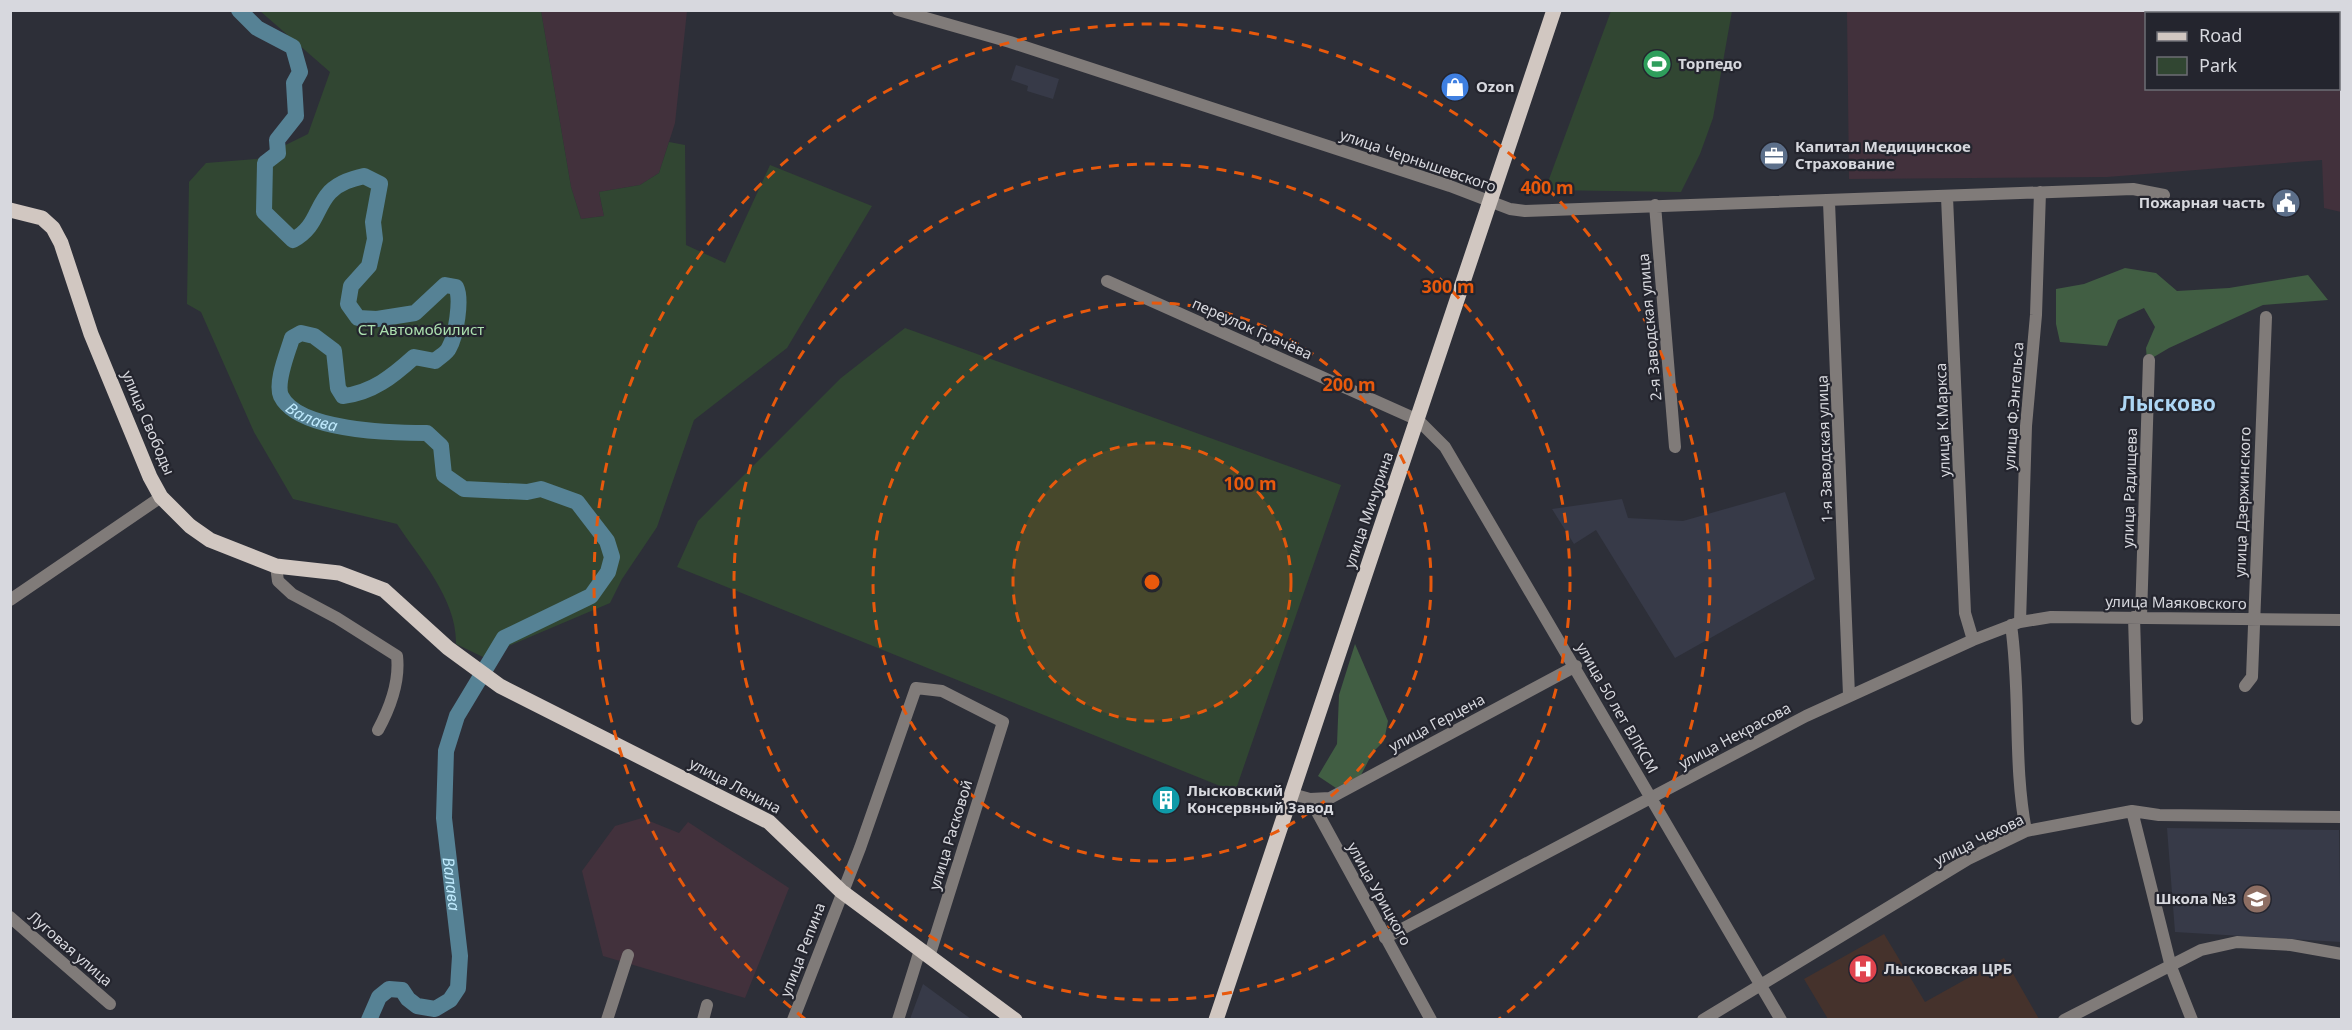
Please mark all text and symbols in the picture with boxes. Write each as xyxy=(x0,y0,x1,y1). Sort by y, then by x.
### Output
legend xyxy=(2145,12,2340,90)
text: Road xyxy=(2199,23,2242,47)
sports icon: Торпедо xyxy=(1641,48,1673,80)
place label: Торпедо xyxy=(1678,53,1742,73)
text: Park xyxy=(2199,53,2237,77)
shop icon: Ozon xyxy=(1439,71,1471,103)
place label: Ozon xyxy=(1476,76,1514,96)
street label: улица Чернышевского xyxy=(1338,124,1499,196)
place label: Капитал Медицинское Страхование xyxy=(1795,136,1971,173)
office icon: Капитал Медицинское Страхование xyxy=(1758,140,1790,172)
text: 400 m xyxy=(1520,175,1574,199)
public building icon: Пожарная часть xyxy=(2270,187,2302,219)
place label: Пожарная часть xyxy=(2139,192,2265,212)
street label: 2-я Заводская улица xyxy=(1633,253,1665,402)
text: 300 m xyxy=(1421,274,1475,298)
street label: переулок Грачёва xyxy=(1189,293,1316,364)
park label: СТ Автомобилист xyxy=(358,319,484,339)
street label: улица Ф.Энгельса xyxy=(1999,341,2027,471)
street label: улица К.Маркса xyxy=(1930,363,1954,477)
street label: улица Свободы xyxy=(118,367,180,478)
text: 200 m xyxy=(1322,372,1376,396)
street label: 1-я Заводская улица xyxy=(1811,375,1837,523)
district label: Лысково xyxy=(2120,389,2216,417)
water label: Валава xyxy=(281,397,340,437)
street label: улица Дзержинского xyxy=(2229,426,2255,578)
street label: улица Радищева xyxy=(2117,427,2141,548)
street label: улица Мичурина xyxy=(1339,449,1397,571)
text: 100 m xyxy=(1223,471,1277,495)
centre of rings xyxy=(1142,572,1162,592)
street label: улица Маяковского xyxy=(2105,591,2247,613)
street label: улица 50 лет ВЛКСМ xyxy=(1572,639,1663,776)
street label: улица Герцена xyxy=(1385,688,1488,756)
street label: улица Некрасова xyxy=(1675,697,1794,773)
street label: улица Ленина xyxy=(686,753,785,818)
street label: улица Расковой xyxy=(924,777,976,892)
place label: Лысковский Консервный Завод xyxy=(1187,780,1334,817)
building icon: Лысковский Консервный Завод xyxy=(1150,784,1182,816)
street label: улица Чехова xyxy=(1930,809,2027,869)
street label: улица Урицкого xyxy=(1343,838,1417,949)
water label: Валава xyxy=(438,856,466,912)
school or university icon: Школа №3 xyxy=(2241,883,2273,915)
place label: Школа №3 xyxy=(2156,888,2236,908)
street label: улица Репина xyxy=(775,900,829,1000)
street label: Луговая улица xyxy=(24,906,117,990)
hospital icon: Лысковская ЦРБ xyxy=(1847,953,1879,985)
place label: Лысковская ЦРБ xyxy=(1884,958,2013,978)

